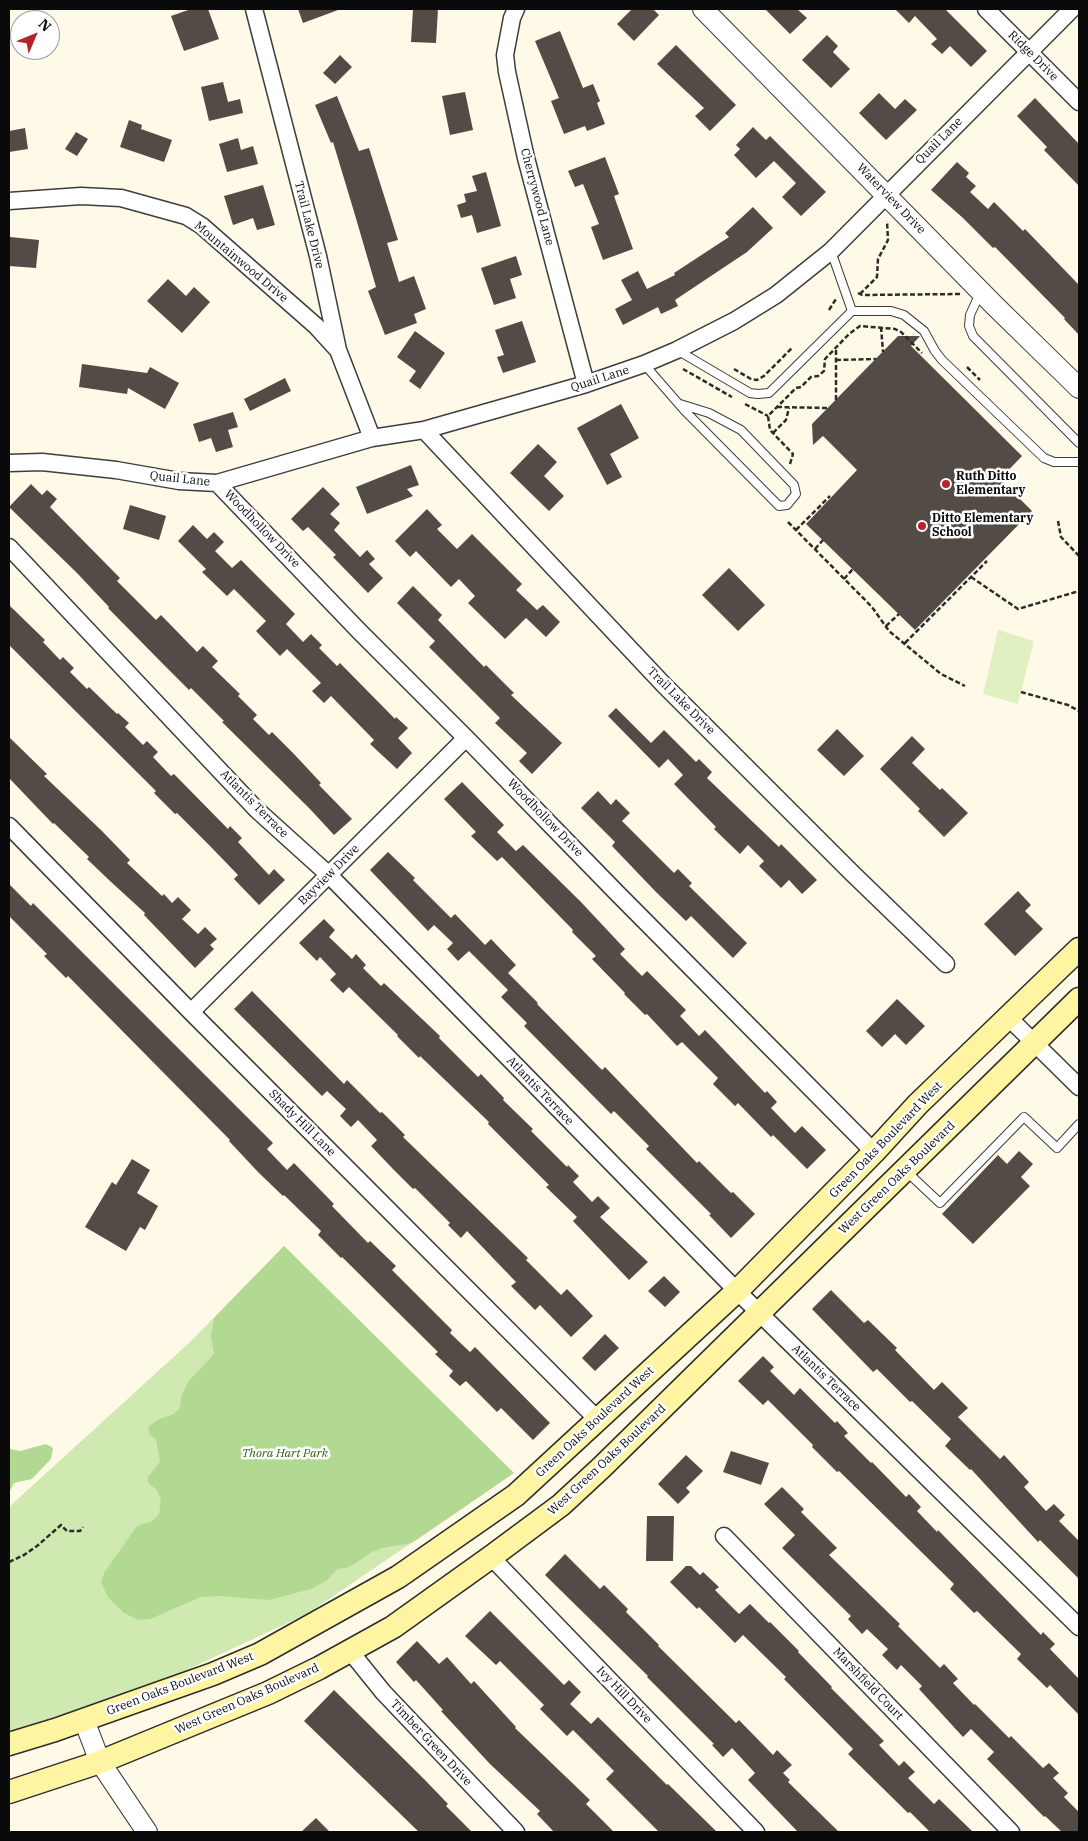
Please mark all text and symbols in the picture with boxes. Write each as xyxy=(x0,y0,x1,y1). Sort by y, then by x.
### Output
north arrow xyxy=(10,10,60,60)
text: N xyxy=(35,15,55,35)
street label: Ridge Drive xyxy=(1005,28,1061,84)
street label: Quail Lane xyxy=(913,115,965,167)
street label: Cherrywood Lane xyxy=(517,147,557,247)
street label: Waterview Drive xyxy=(854,161,928,237)
street label: Trail Lake Drive xyxy=(291,180,327,270)
street label: Mountainwood Drive xyxy=(191,219,291,305)
street label: Quail Lane xyxy=(569,363,631,395)
street label: Quail Lane xyxy=(149,469,211,489)
place label: Ruth Ditto Elementary xyxy=(956,470,1025,498)
marker: Ruth Ditto Elementary xyxy=(940,478,952,490)
street label: Woodhollow Drive xyxy=(221,487,303,571)
place label: Ditto Elementary School xyxy=(932,512,1033,540)
marker: Ditto Elementary School xyxy=(916,520,928,532)
street label: Trail Lake Drive xyxy=(644,664,718,738)
street label: Atlantis Terrace xyxy=(217,767,291,841)
street label: Woodhollow Drive xyxy=(504,776,586,860)
street label: Bayview Drive xyxy=(296,842,362,908)
street label: Atlantis Terrace xyxy=(503,1054,577,1128)
street label: Green Oaks Boulevard West xyxy=(827,1079,945,1201)
street label: Shady Hill Lane xyxy=(266,1087,338,1159)
street label: West Green Oaks Boulevard xyxy=(836,1119,958,1237)
street label: Atlantis Terrace xyxy=(789,1341,863,1415)
street label: Green Oaks Boulevard West xyxy=(533,1364,657,1480)
street label: West Green Oaks Boulevard xyxy=(545,1402,669,1518)
park label: Thora Hart Park xyxy=(242,1447,328,1461)
street label: Marshfield Court xyxy=(830,1645,906,1723)
street label: Green Oaks Boulevard West xyxy=(105,1649,255,1719)
street label: West Green Oaks Boulevard xyxy=(173,1661,321,1737)
street label: Ivy Hill Drive xyxy=(593,1664,655,1726)
street label: Timber Green Drive xyxy=(387,1697,475,1789)

